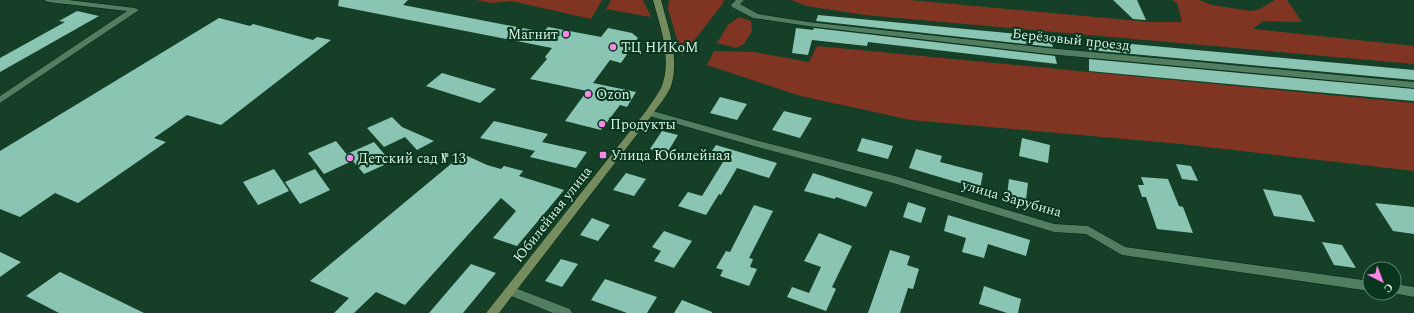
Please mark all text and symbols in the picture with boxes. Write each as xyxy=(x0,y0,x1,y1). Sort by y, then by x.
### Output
street label: Берёзовый проезд xyxy=(1011,23,1131,56)
place label: Магнит xyxy=(508,24,558,45)
marker: Магнит xyxy=(561,29,571,39)
place label: ТЦ НИКоМ xyxy=(621,37,699,58)
marker: ТЦ НИКоМ xyxy=(608,42,618,52)
place label: Ozon xyxy=(596,84,630,105)
marker: Ozon xyxy=(583,89,593,99)
place label: Продукты xyxy=(610,114,676,135)
marker: Продукты xyxy=(597,119,607,129)
place label: Улица Юбилейная xyxy=(611,145,730,166)
place label: Детский сад № 13 xyxy=(358,148,466,169)
marker: Улица Юбилейная xyxy=(598,150,608,160)
marker: Детский сад № 13 xyxy=(345,153,355,163)
street label: Юбилейная улица xyxy=(508,161,597,267)
street label: улица Зарубина xyxy=(959,174,1064,223)
north arrow xyxy=(1362,261,1402,301)
text: С xyxy=(1380,279,1397,297)

